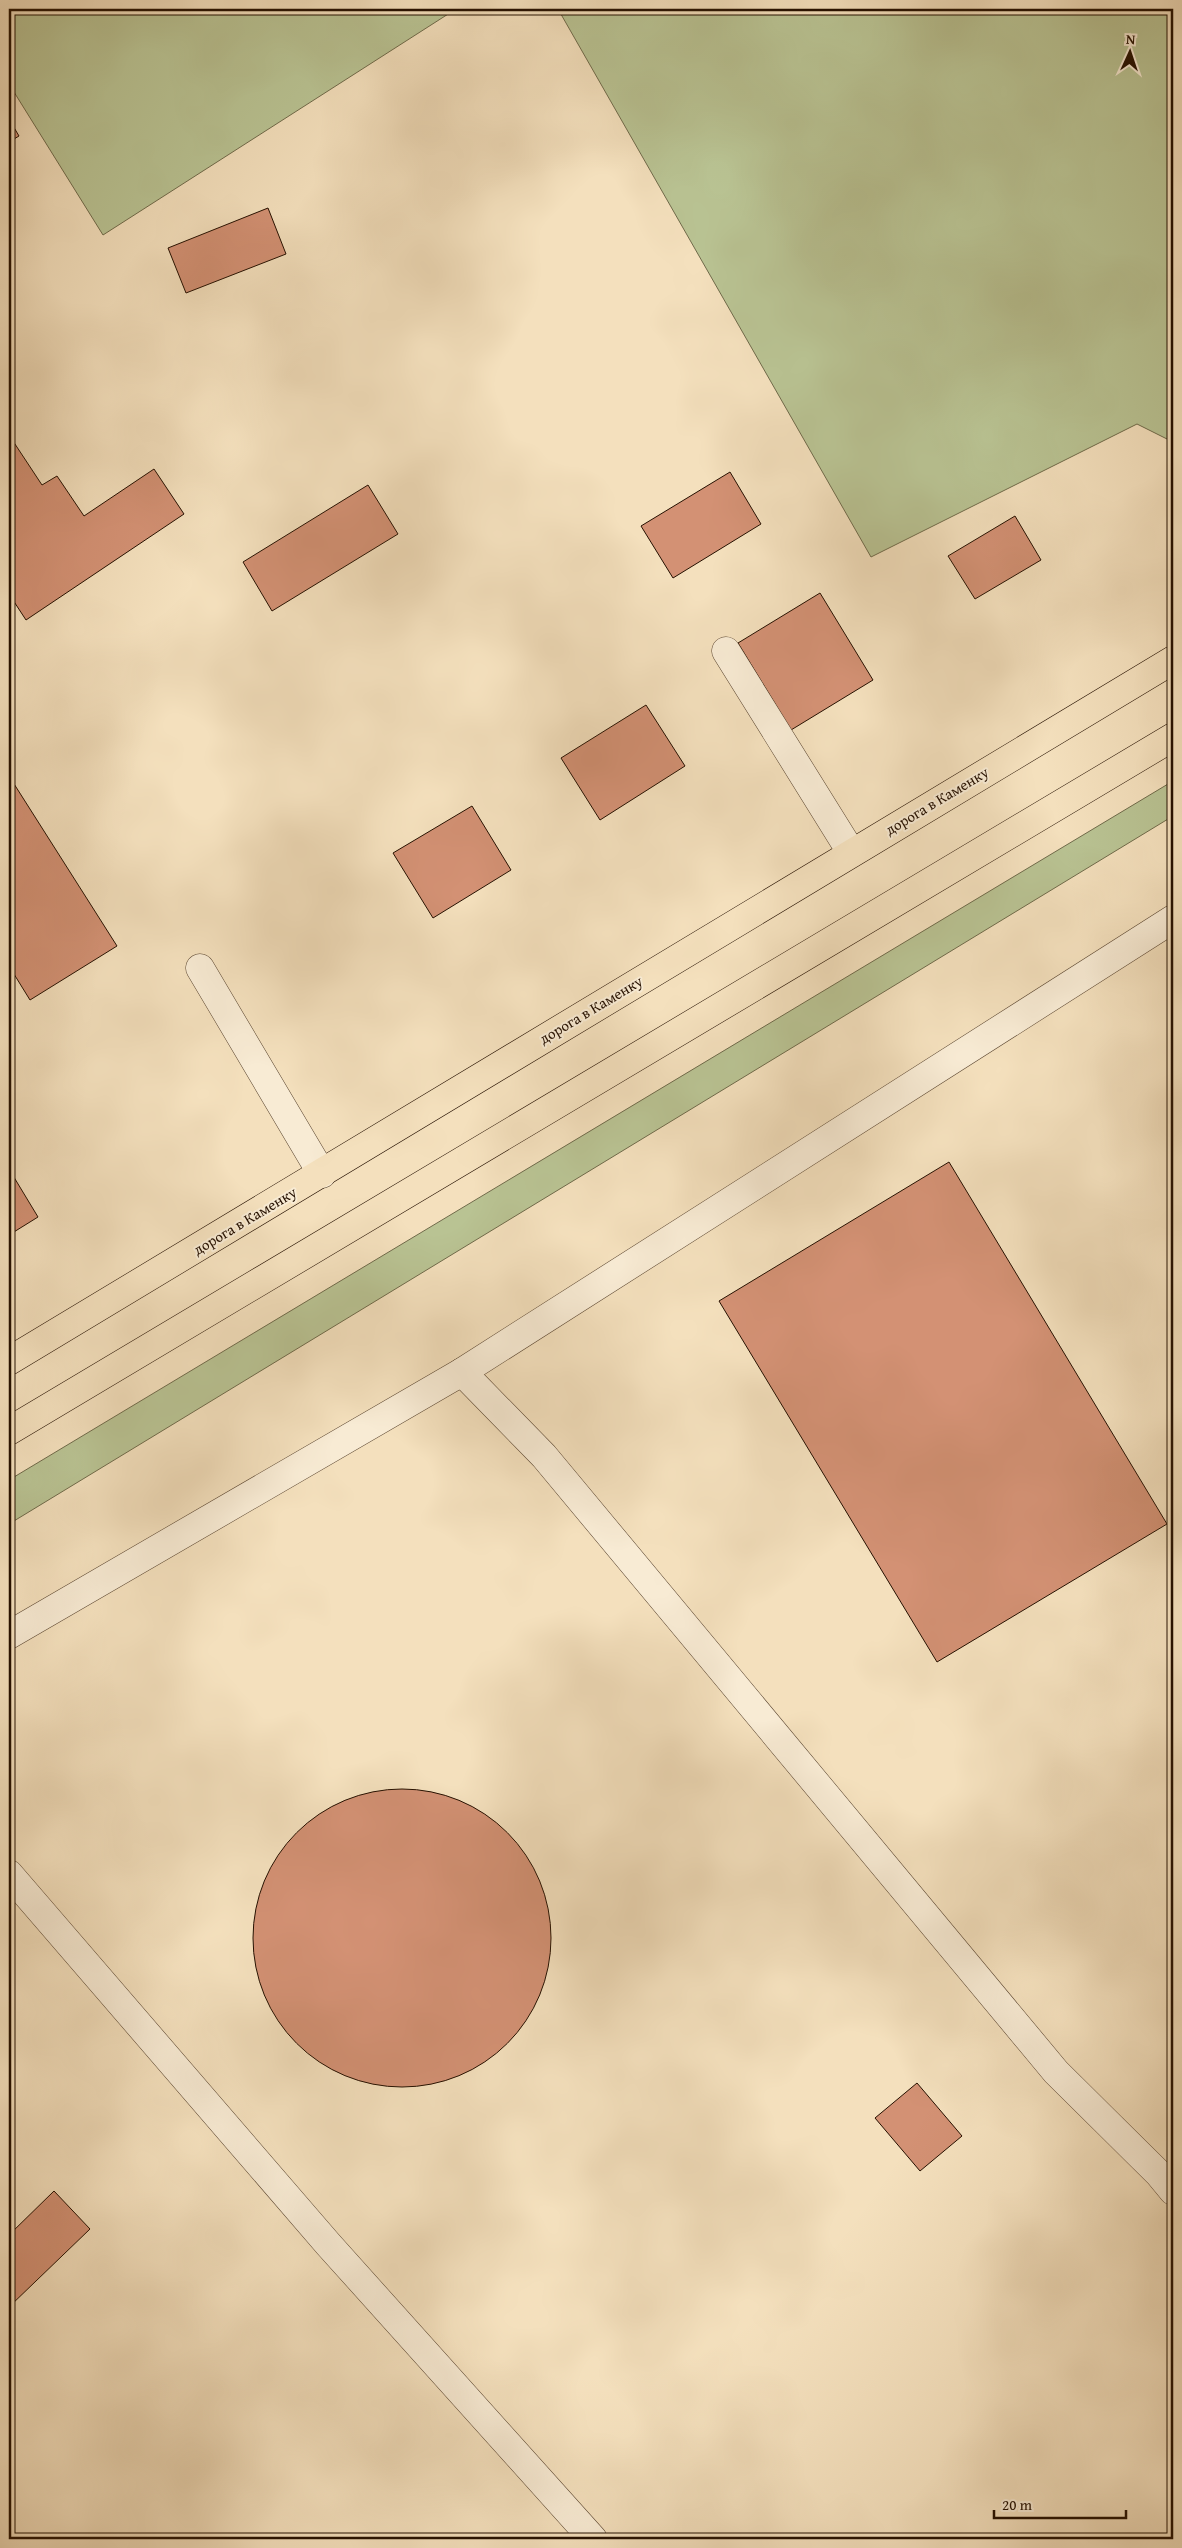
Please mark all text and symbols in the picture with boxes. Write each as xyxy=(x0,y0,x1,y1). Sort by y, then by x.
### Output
north arrow xyxy=(1104,28,1154,78)
text: N xyxy=(1125,29,1137,49)
street label: дорога в Каменку xyxy=(881,761,993,840)
street label: дорога в Каменку xyxy=(535,970,647,1049)
street label: дорога в Каменку xyxy=(189,1181,301,1260)
scale bar xyxy=(994,2488,1127,2520)
text: 20 m xyxy=(1002,2494,1033,2515)

